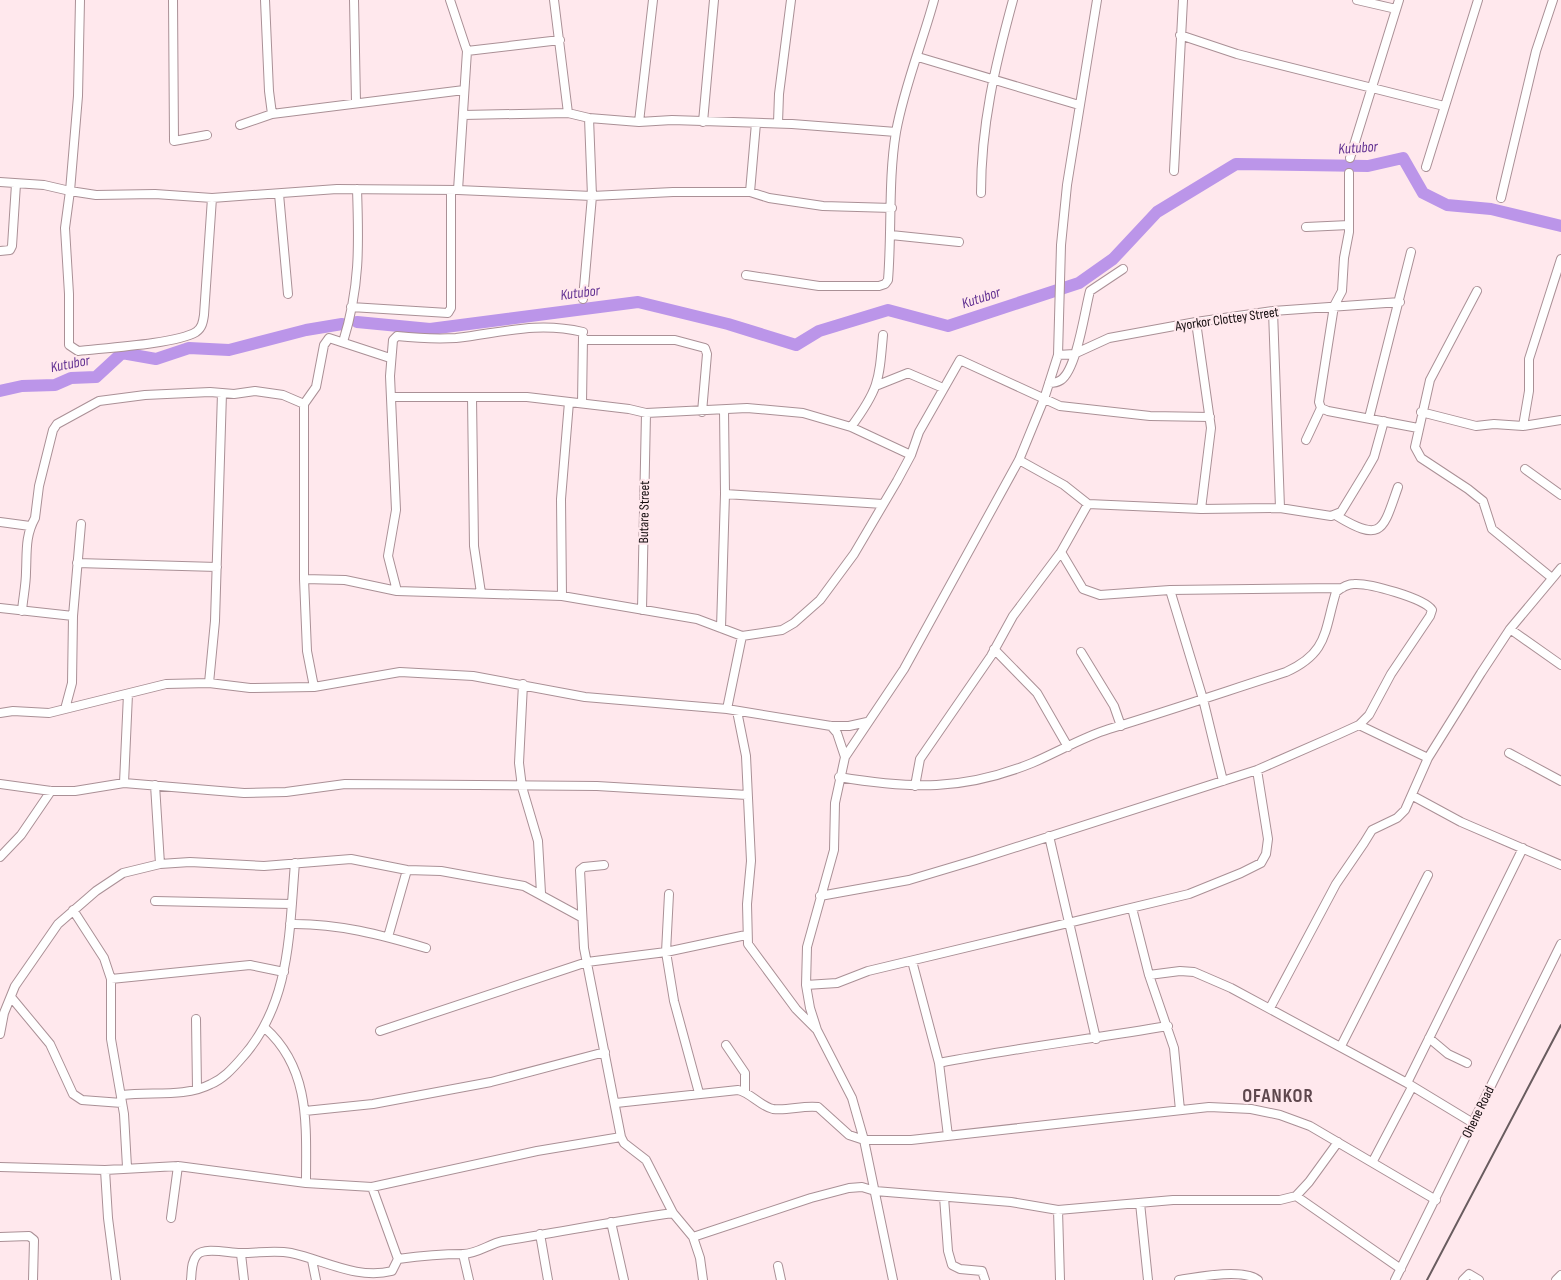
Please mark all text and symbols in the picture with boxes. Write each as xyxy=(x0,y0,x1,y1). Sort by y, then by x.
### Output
water label: Kutubor xyxy=(1338,137,1379,159)
water label: Kutubor xyxy=(559,281,602,305)
water label: Kutubor xyxy=(959,283,1004,313)
street label: Ayorkor Clottey Street xyxy=(1173,303,1280,335)
water label: Kutubor xyxy=(49,351,92,377)
street label: Butare Street xyxy=(635,480,653,544)
street label: Ohene Road xyxy=(1458,1083,1498,1141)
district label: OFANKOR xyxy=(1242,1085,1314,1108)

